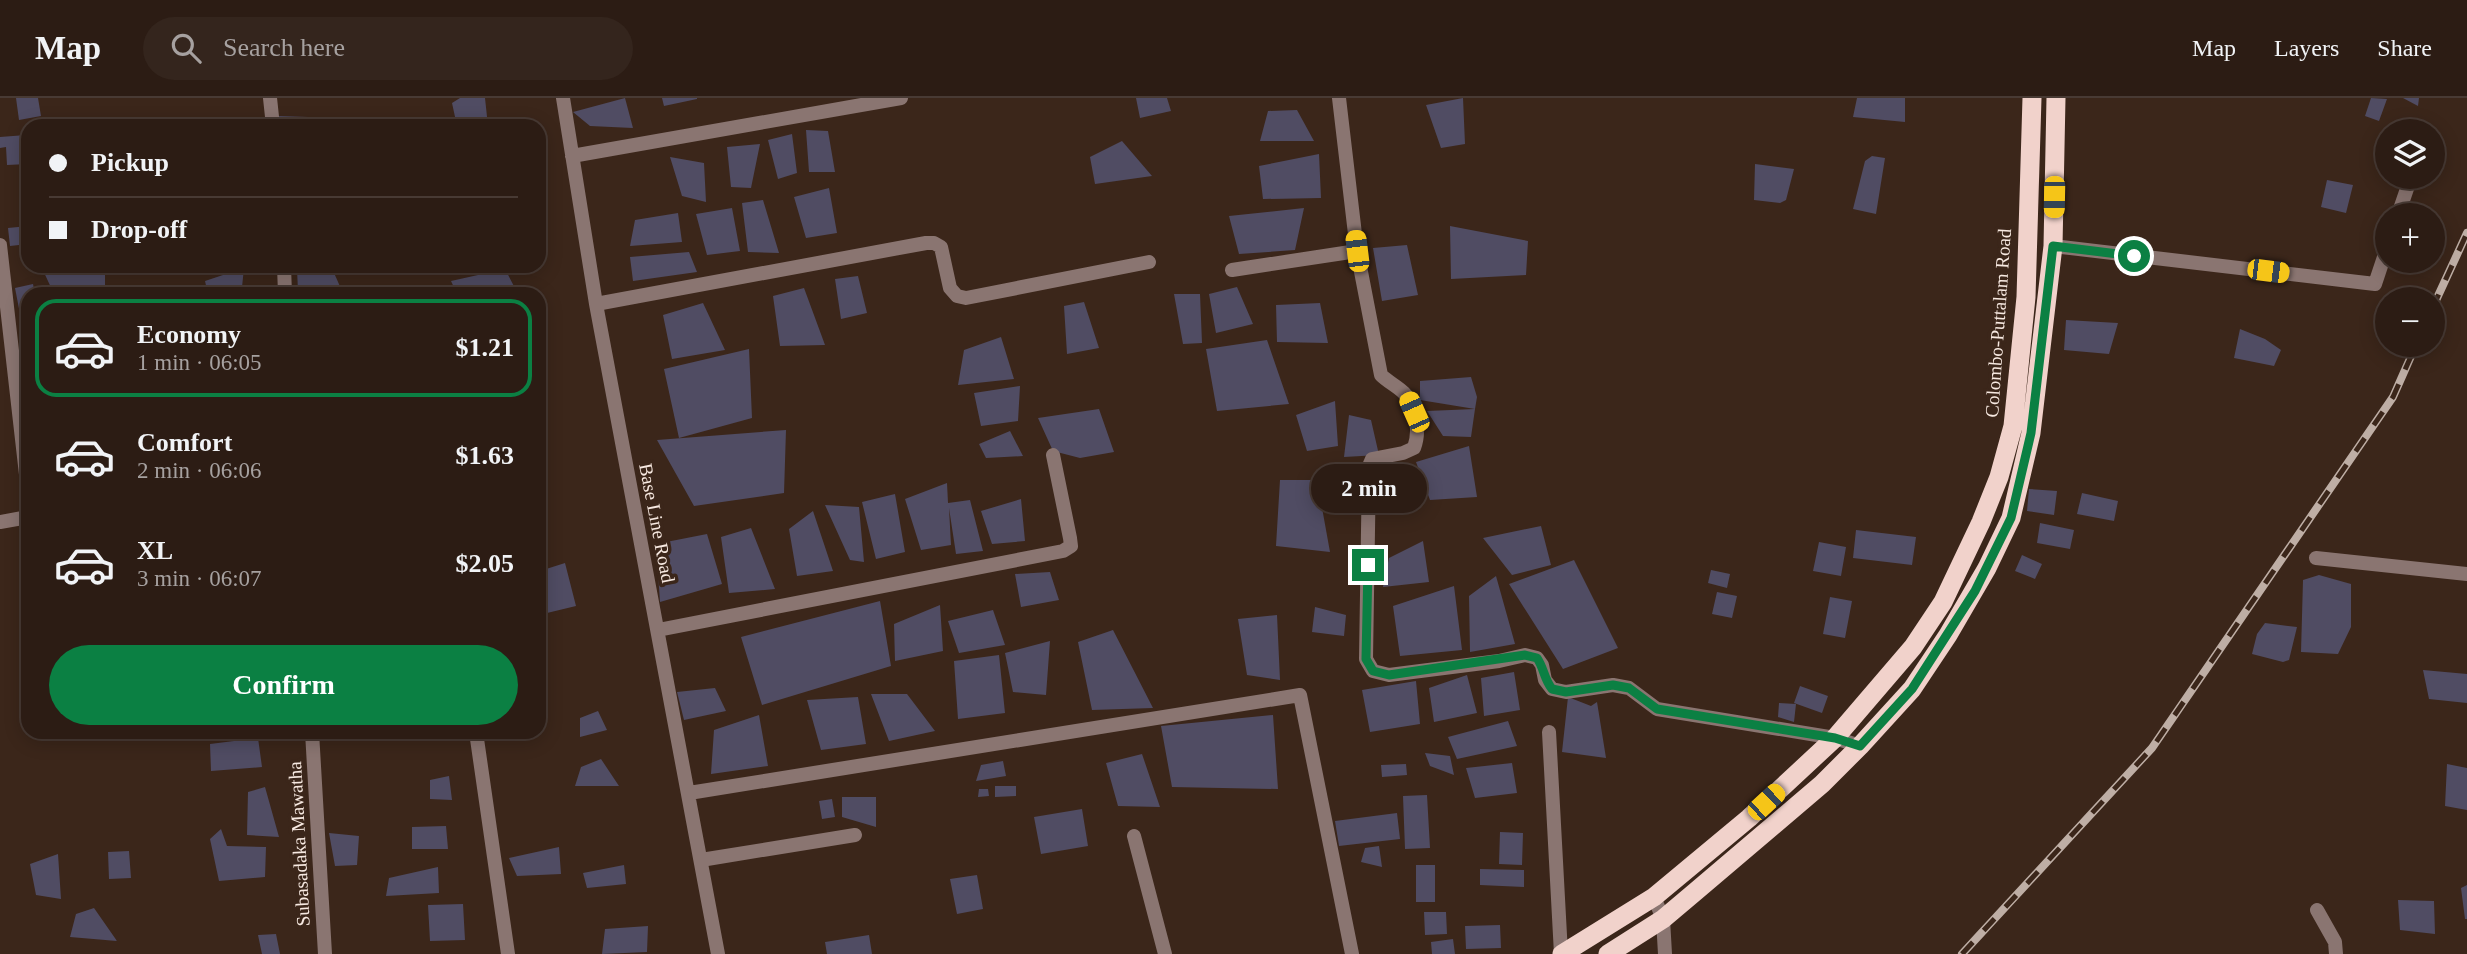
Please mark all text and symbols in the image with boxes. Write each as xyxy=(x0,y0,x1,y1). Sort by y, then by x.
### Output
search box xyxy=(143,17,633,80)
icon: search xyxy=(167,29,205,67)
text: Map xyxy=(35,30,101,66)
text: Search here xyxy=(223,33,345,62)
text: Map xyxy=(2192,35,2236,61)
text: Layers xyxy=(2274,35,2339,61)
text: Share xyxy=(2377,35,2432,61)
map controls xyxy=(2375,119,2445,357)
button: layers xyxy=(2375,119,2445,189)
text: Pickup xyxy=(91,148,169,177)
car xyxy=(2044,176,2065,218)
button: + xyxy=(2375,203,2445,273)
text: Drop-off xyxy=(91,215,187,244)
street label: Colombo-Puttalam Road xyxy=(1981,227,2015,418)
car xyxy=(1345,229,1370,273)
route start xyxy=(2118,240,2150,272)
car xyxy=(2246,258,2291,284)
button: − xyxy=(2375,287,2445,357)
icon: car xyxy=(53,317,116,380)
text: Economy xyxy=(137,320,241,349)
text: $1.21 xyxy=(456,333,514,362)
text: 1 min · 06:05 xyxy=(137,350,262,375)
car xyxy=(1396,389,1433,435)
icon: car xyxy=(53,425,116,488)
text: Comfort xyxy=(137,428,232,457)
text: $1.63 xyxy=(456,441,514,470)
text: 2 min · 06:06 xyxy=(137,458,262,483)
street label: Base Line Road xyxy=(635,461,679,585)
callout: 2 min xyxy=(1310,463,1426,512)
text: 2 min xyxy=(1341,476,1397,501)
icon: car xyxy=(53,533,116,596)
text: XL xyxy=(137,536,173,565)
text: $2.05 xyxy=(456,549,514,578)
route end xyxy=(1352,549,1384,581)
text: 3 min · 06:07 xyxy=(137,566,262,591)
button: Confirm xyxy=(49,645,518,725)
street label: Subasadaka Mawatha xyxy=(284,760,314,927)
car xyxy=(1744,780,1789,824)

